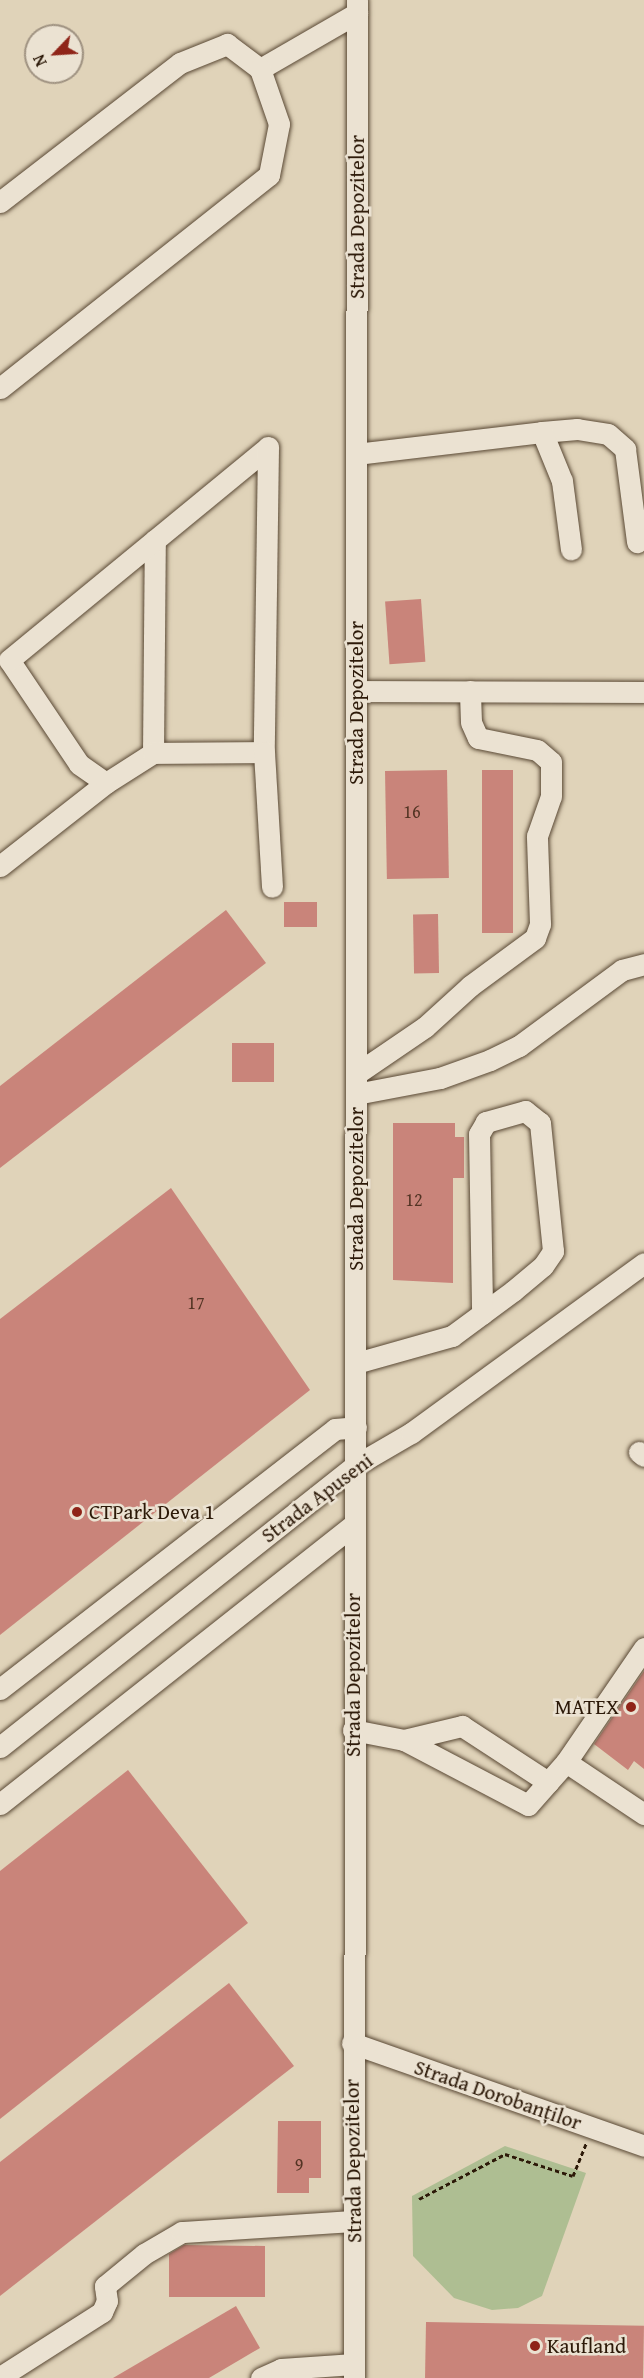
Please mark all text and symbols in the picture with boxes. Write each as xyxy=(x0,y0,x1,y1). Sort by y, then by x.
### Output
north arrow xyxy=(24,24,84,84)
text: N xyxy=(26,51,53,71)
street label: Strada Depozitelor xyxy=(344,135,370,299)
street label: Strada Depozitelor xyxy=(343,621,369,785)
house number: 16 xyxy=(403,801,421,823)
street label: Strada Depozitelor xyxy=(343,1107,369,1271)
house number: 12 xyxy=(405,1189,423,1211)
house number: 17 xyxy=(187,1292,205,1314)
street label: Strada Apuseni xyxy=(256,1448,378,1548)
place label: CTPark Deva 1 xyxy=(89,1499,215,1525)
marker: CTPark Deva 1 xyxy=(70,1505,84,1519)
street label: Strada Depozitelor xyxy=(340,1593,366,1757)
place label: MATEX xyxy=(555,1694,619,1720)
marker: MATEX xyxy=(624,1700,638,1714)
street label: Strada Dorobanților xyxy=(411,2055,585,2135)
street label: Strada Depozitelor xyxy=(339,2079,367,2243)
house number: 9 xyxy=(295,2154,303,2176)
place label: Kaufland xyxy=(547,2333,626,2359)
marker: Kaufland xyxy=(528,2339,542,2353)

